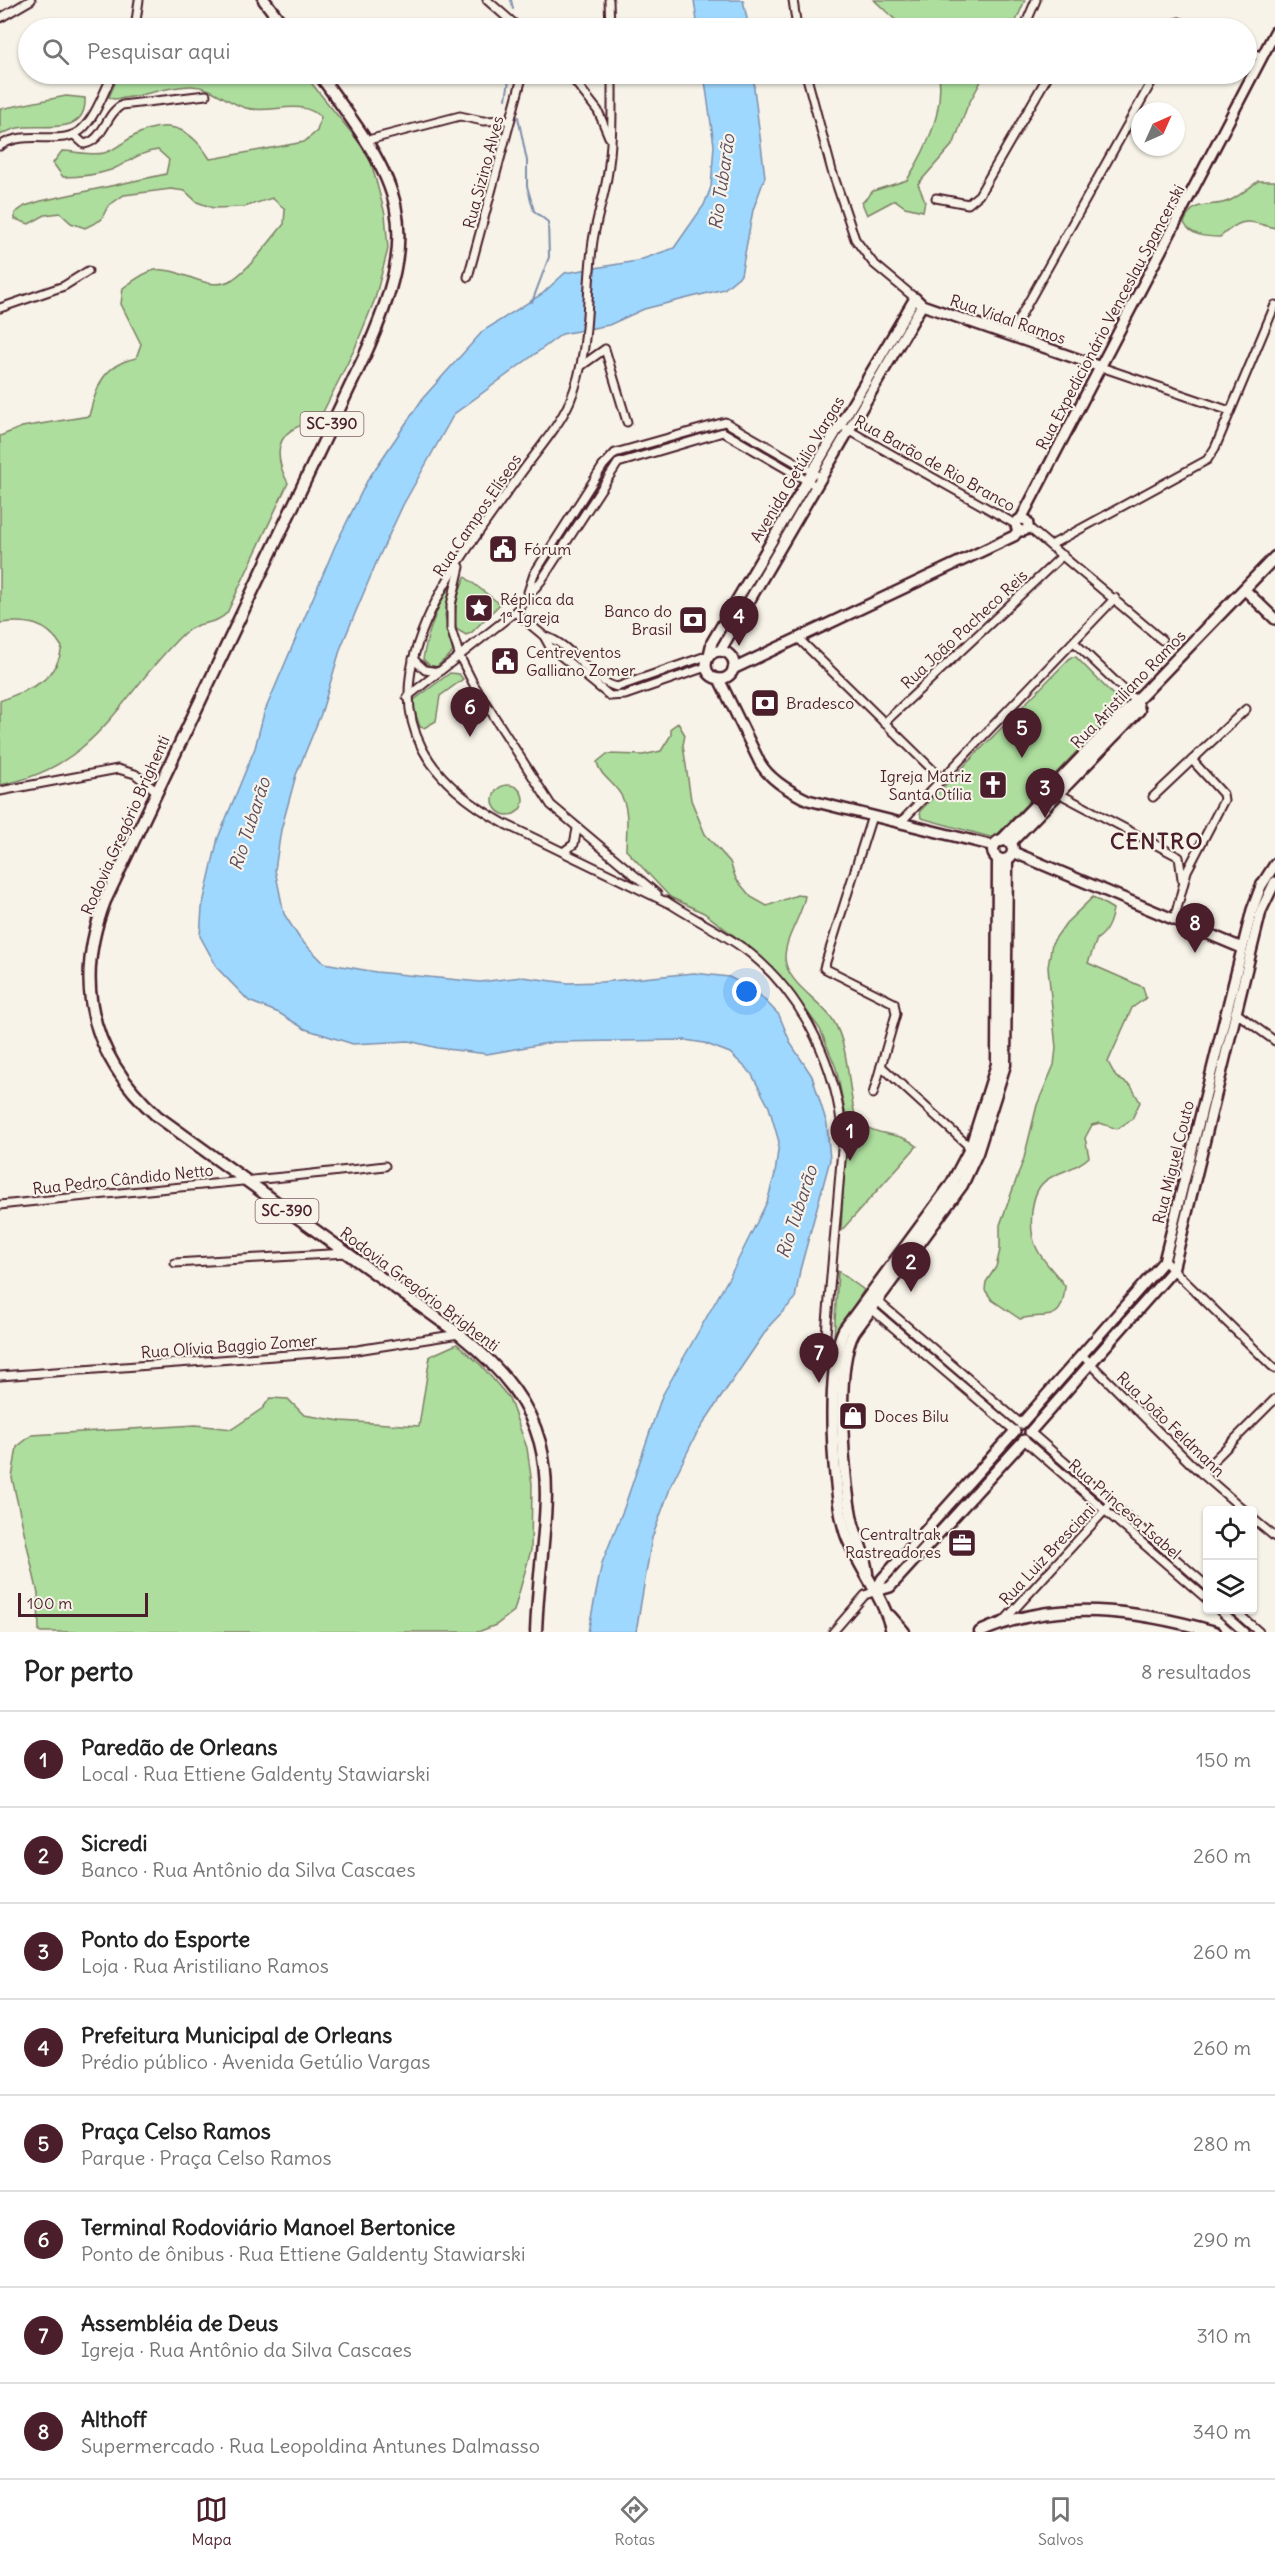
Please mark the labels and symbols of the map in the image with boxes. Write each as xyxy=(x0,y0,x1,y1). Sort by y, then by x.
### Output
north arrow xyxy=(1131,102,1185,156)
street label: Rua Sizino Alves xyxy=(458,114,508,230)
water label: Rio Tubarão xyxy=(703,132,740,231)
street label: Rua Expedicionário Venceslau Spancerski xyxy=(1031,181,1189,453)
street label: Rua Vidal Ramos xyxy=(947,290,1069,348)
street label: Avenida Getúlio Vargas xyxy=(745,392,849,546)
street label: Rua Barão de Rio Branco xyxy=(851,410,1019,516)
road number: SC-390 xyxy=(300,412,364,436)
street label: Rua Campos Elíseos xyxy=(428,450,526,580)
public building icon: Fórum xyxy=(487,533,519,565)
place label: Fórum xyxy=(524,539,571,559)
street label: Rua João Pacheco Reis xyxy=(897,565,1031,693)
place label: Réplica da 1ª Igreja xyxy=(500,589,574,627)
place icon: Réplica da 1ª Igreja xyxy=(463,592,495,624)
pin: 4 xyxy=(720,596,758,646)
place label: Banco do Brasil xyxy=(604,601,672,639)
bank icon: Banco do Brasil xyxy=(677,604,709,636)
street label: Rua Aristiliano Ramos xyxy=(1066,626,1190,752)
place label: Centreventos Galliano Zomer xyxy=(526,642,636,680)
public building icon: Centreventos Galliano Zomer xyxy=(489,645,521,677)
bank icon: Bradesco xyxy=(749,687,781,719)
pin: 6 xyxy=(450,688,490,737)
place label: Bradesco xyxy=(786,693,854,713)
pin: 5 xyxy=(1002,708,1042,758)
street label: Rodovia Gregório Brighenti xyxy=(76,732,174,918)
place label: Igreja Matriz Santa Otília xyxy=(880,766,972,804)
pin: 3 xyxy=(1026,768,1064,818)
church icon: Igreja Matriz Santa Otília xyxy=(977,769,1009,801)
water label: Rio Tubarão xyxy=(224,774,276,873)
district label: CENTRO xyxy=(1110,827,1204,855)
pin: 8 xyxy=(1176,904,1214,953)
your location xyxy=(732,977,761,1006)
street label: Rua Miguel Couto xyxy=(1148,1098,1198,1226)
pin: 1 xyxy=(830,1112,870,1161)
street label: Rua Pedro Cândido Netto xyxy=(32,1160,214,1198)
water label: Rio Tubarão xyxy=(771,1162,823,1261)
road number: SC-390 xyxy=(256,1199,318,1223)
street label: Rodovia Gregório Brighenti xyxy=(336,1223,504,1355)
pin: 2 xyxy=(892,1242,930,1292)
street label: Rua Olívia Baggio Zomer xyxy=(140,1330,318,1362)
pin: 7 xyxy=(800,1334,838,1383)
street label: Rua João Feldmann xyxy=(1113,1367,1229,1481)
shop icon: Doces Bilu xyxy=(837,1400,869,1432)
place label: Doces Bilu xyxy=(874,1406,949,1426)
street label: Rua Princesa Isabel xyxy=(1065,1455,1185,1563)
street label: Rua Luiz Bresciani xyxy=(995,1499,1099,1609)
place label: Centraltrak Rastreadores xyxy=(845,1524,941,1562)
office icon: Centraltrak Rastreadores xyxy=(946,1527,978,1559)
scale bar xyxy=(18,1590,148,1618)

